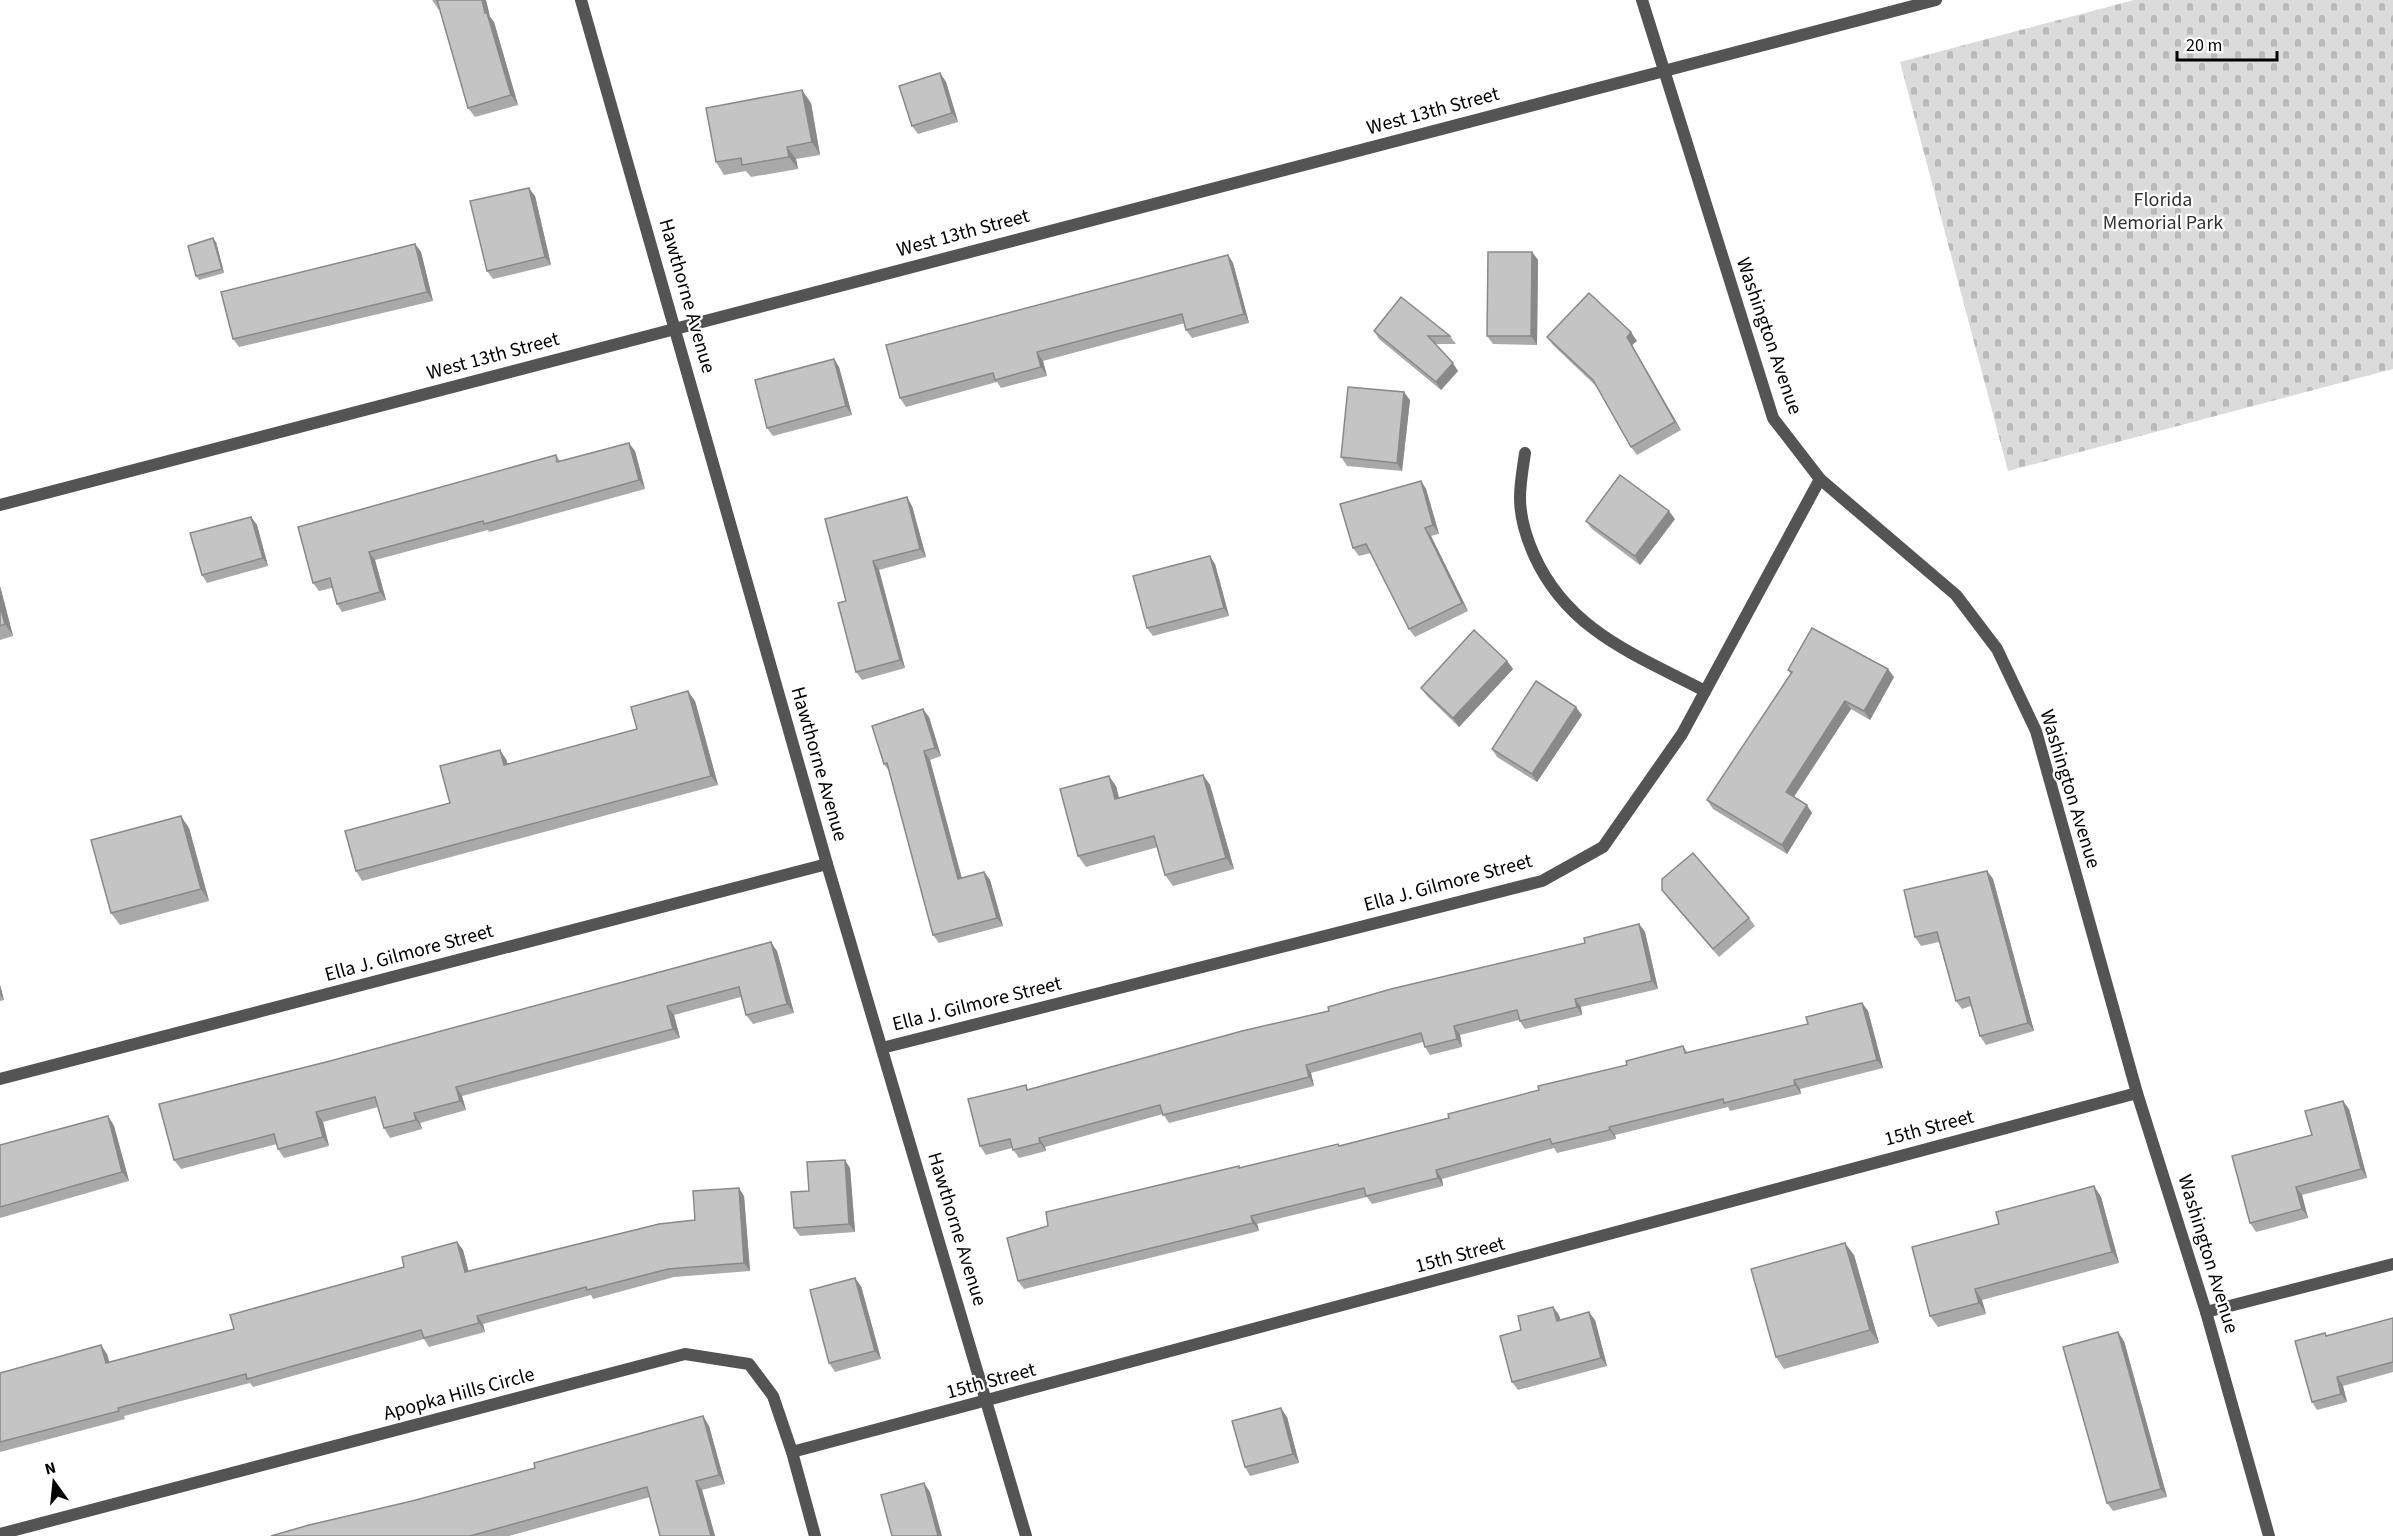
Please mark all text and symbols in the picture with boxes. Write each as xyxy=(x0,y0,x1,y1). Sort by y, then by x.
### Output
scale bar xyxy=(2177,24,2278,62)
text: 20 m xyxy=(2186,33,2222,58)
street label: West 13th Street xyxy=(1364,80,1503,142)
park label: Florida Memorial Park xyxy=(2103,186,2223,237)
street label: West 13th Street xyxy=(894,202,1033,264)
street label: Hawthorne Avenue xyxy=(652,216,722,377)
street label: Washington Avenue xyxy=(1729,254,1809,418)
street label: West 13th Street xyxy=(424,325,563,387)
street label: Hawthorne Avenue xyxy=(784,684,854,845)
street label: Washington Avenue xyxy=(2033,706,2107,872)
street label: Ella J. Gilmore Street xyxy=(1361,847,1536,919)
street label: Ella J. Gilmore Street xyxy=(322,917,497,989)
street label: Ella J. Gilmore Street xyxy=(889,969,1065,1039)
street label: 15th Street xyxy=(1881,1103,1977,1153)
street label: Hawthorne Avenue xyxy=(920,1149,994,1309)
street label: Washington Avenue xyxy=(2171,1171,2245,1337)
street label: 15th Street xyxy=(1412,1230,1508,1280)
street label: 15th Street xyxy=(943,1356,1039,1406)
street label: Apopka Hills Circle xyxy=(380,1360,538,1428)
north arrow xyxy=(24,1452,84,1512)
text: N xyxy=(42,1456,58,1480)

